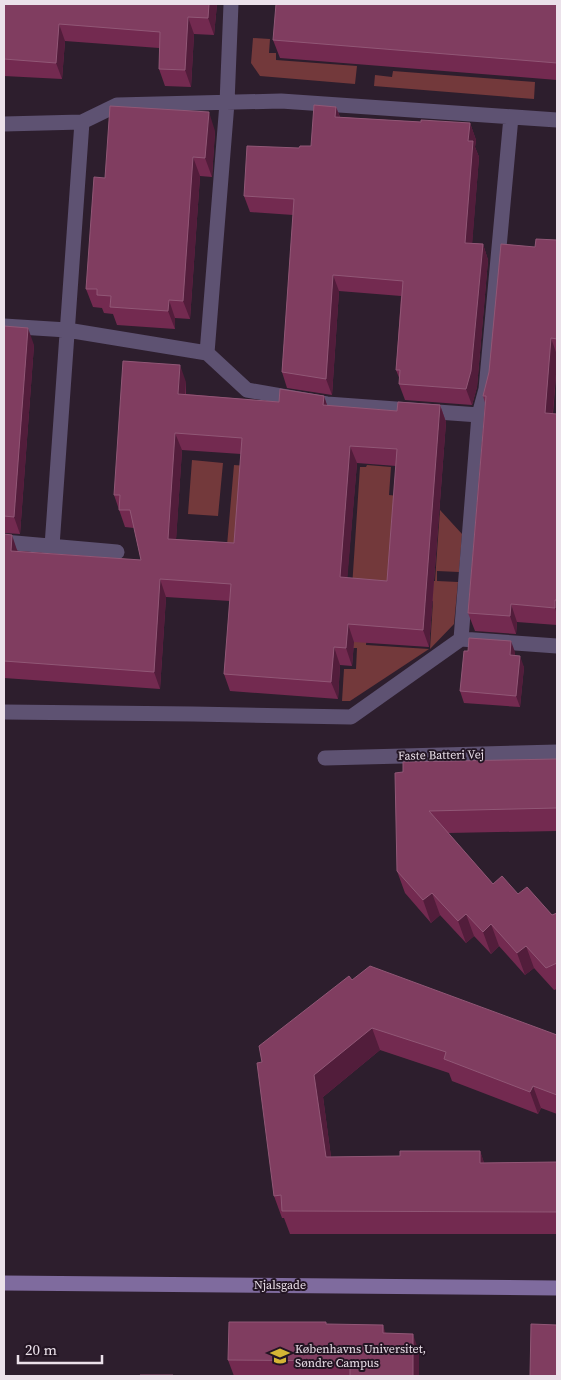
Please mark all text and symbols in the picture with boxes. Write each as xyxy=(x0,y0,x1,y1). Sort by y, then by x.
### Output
street label: Faste Batteri Vej xyxy=(398,746,484,764)
street label: Njalsgade xyxy=(254,1277,306,1293)
scale bar xyxy=(18,1332,101,1364)
text: 20 m xyxy=(25,1339,57,1360)
place label: Københavns Universitet, Søndre Campus xyxy=(295,1341,426,1371)
school or university icon: Københavns Universitet, Søndre Campus xyxy=(269,1345,291,1367)

